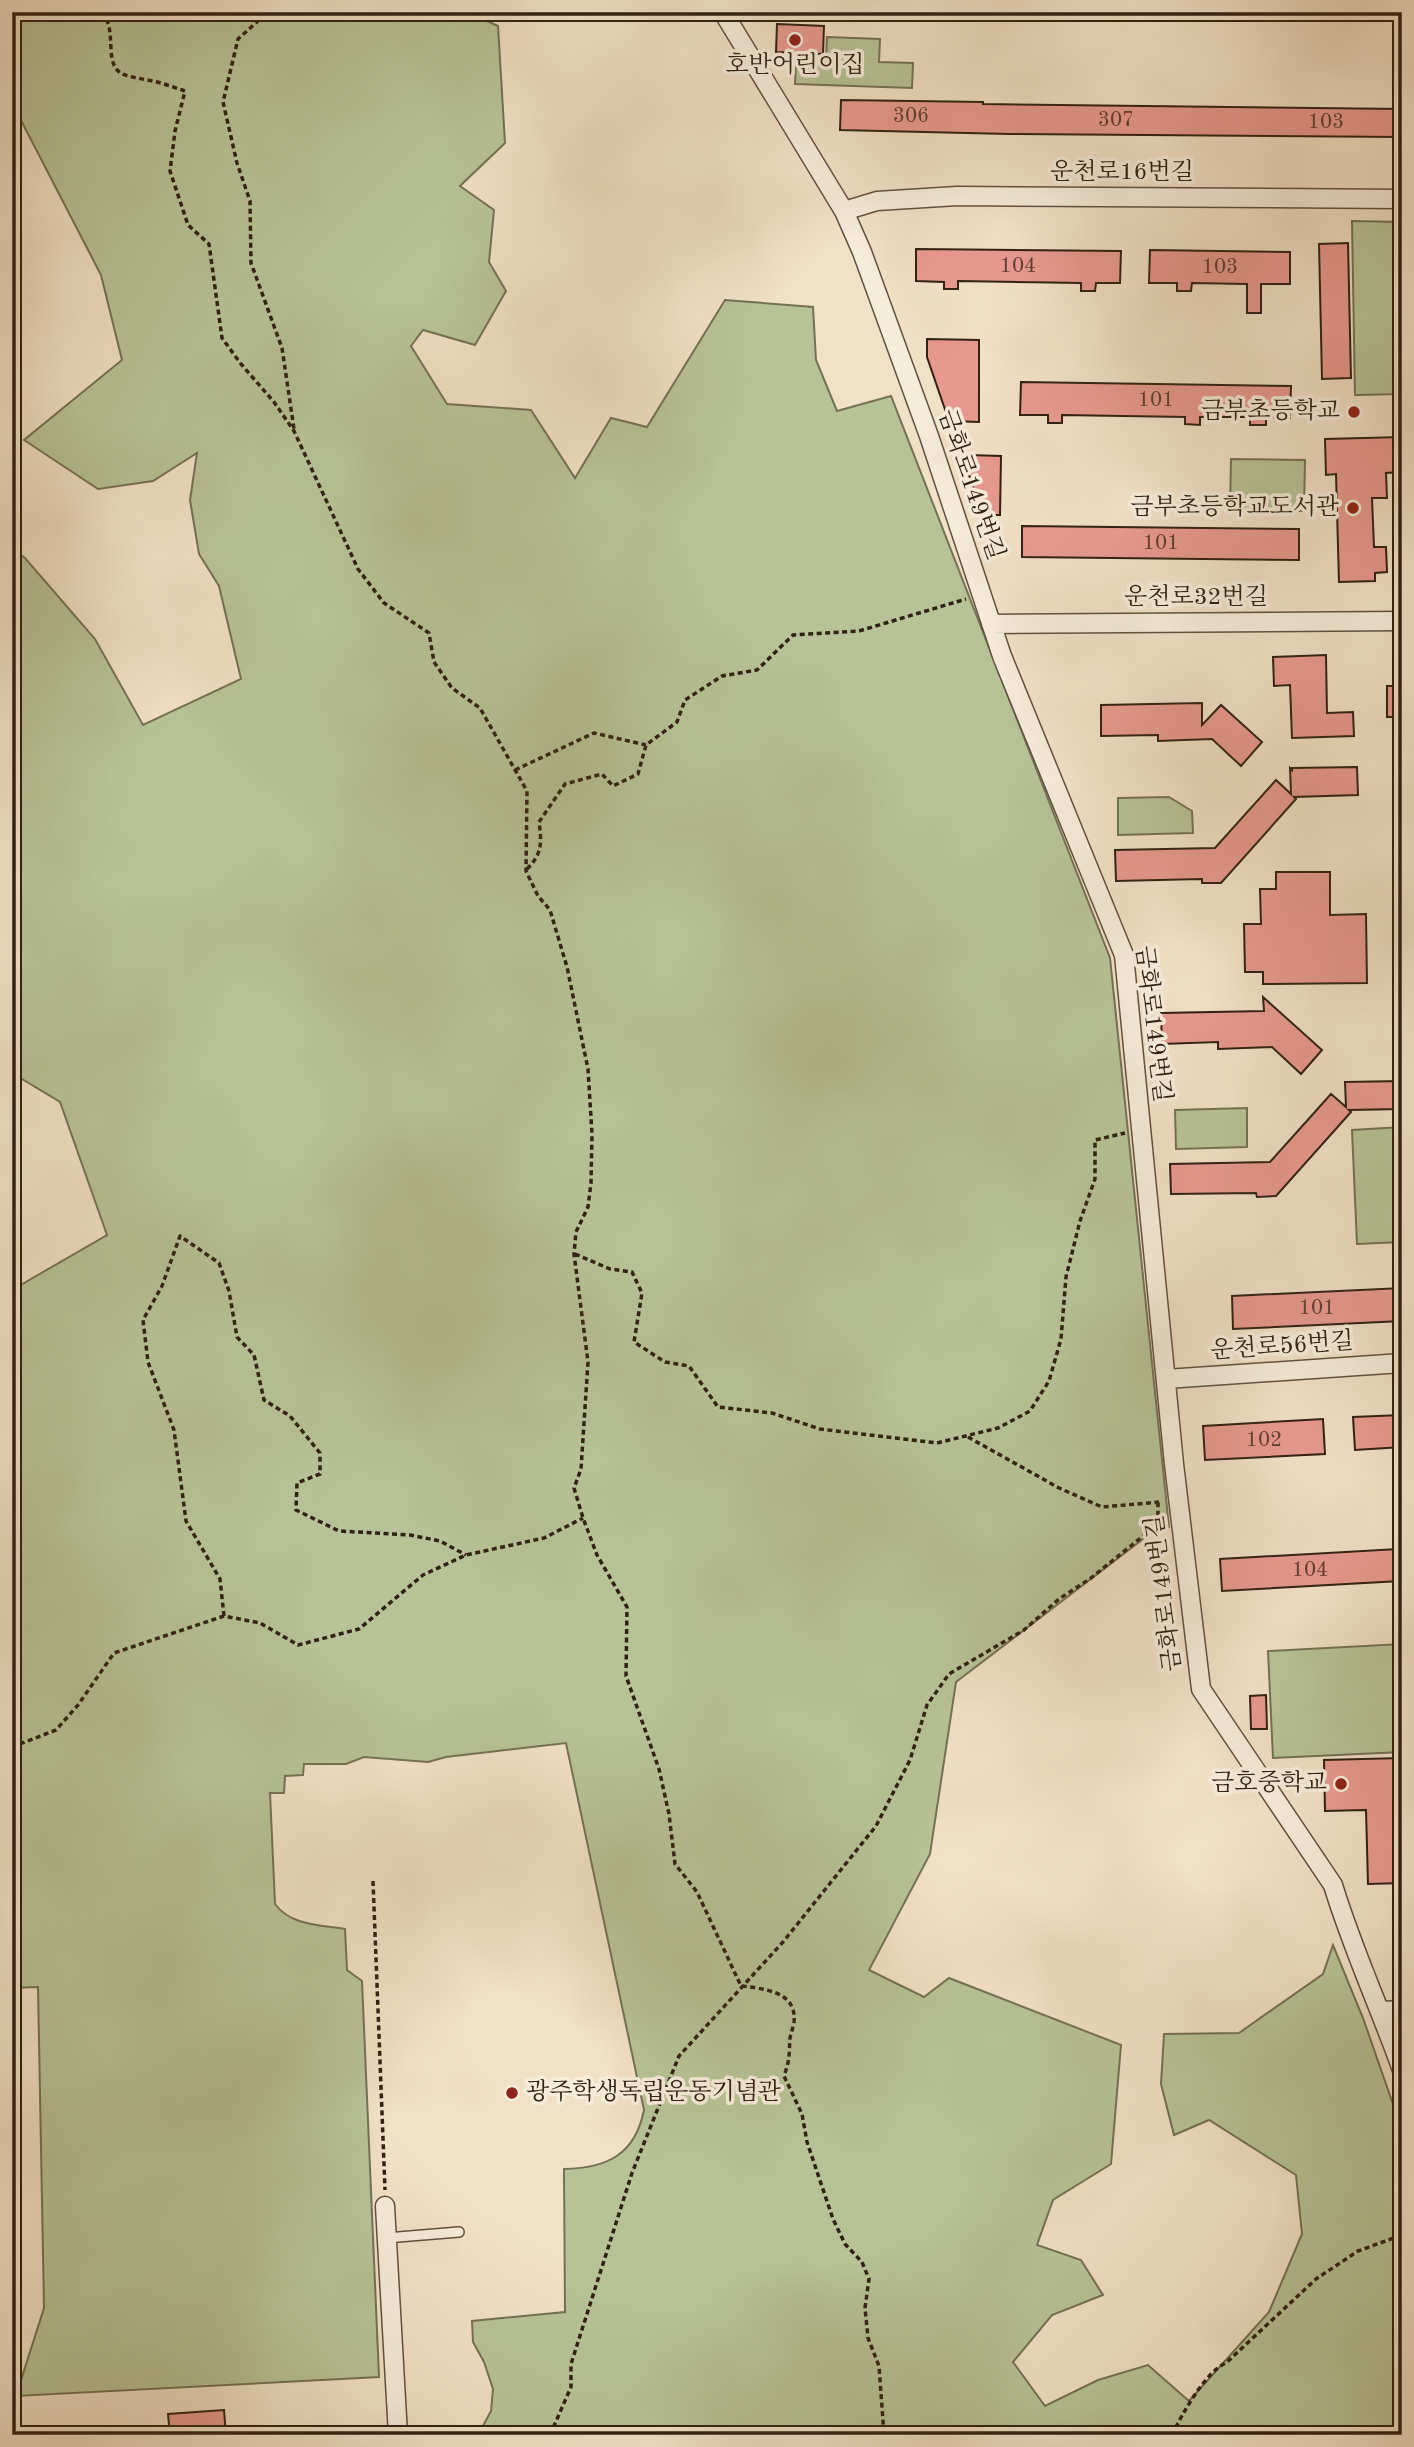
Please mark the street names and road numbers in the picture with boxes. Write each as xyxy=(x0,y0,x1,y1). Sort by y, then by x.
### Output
street label: 운천로16번길 xyxy=(1050,159,1194,185)
street label: 금화로149번길 xyxy=(933,406,1009,563)
street label: 운천로32번길 xyxy=(1124,584,1268,610)
street label: 금화로149번길 xyxy=(1130,944,1176,1104)
street label: 운천로56번길 xyxy=(1209,1328,1355,1364)
street label: 금화로149번길 xyxy=(1141,1513,1187,1673)

